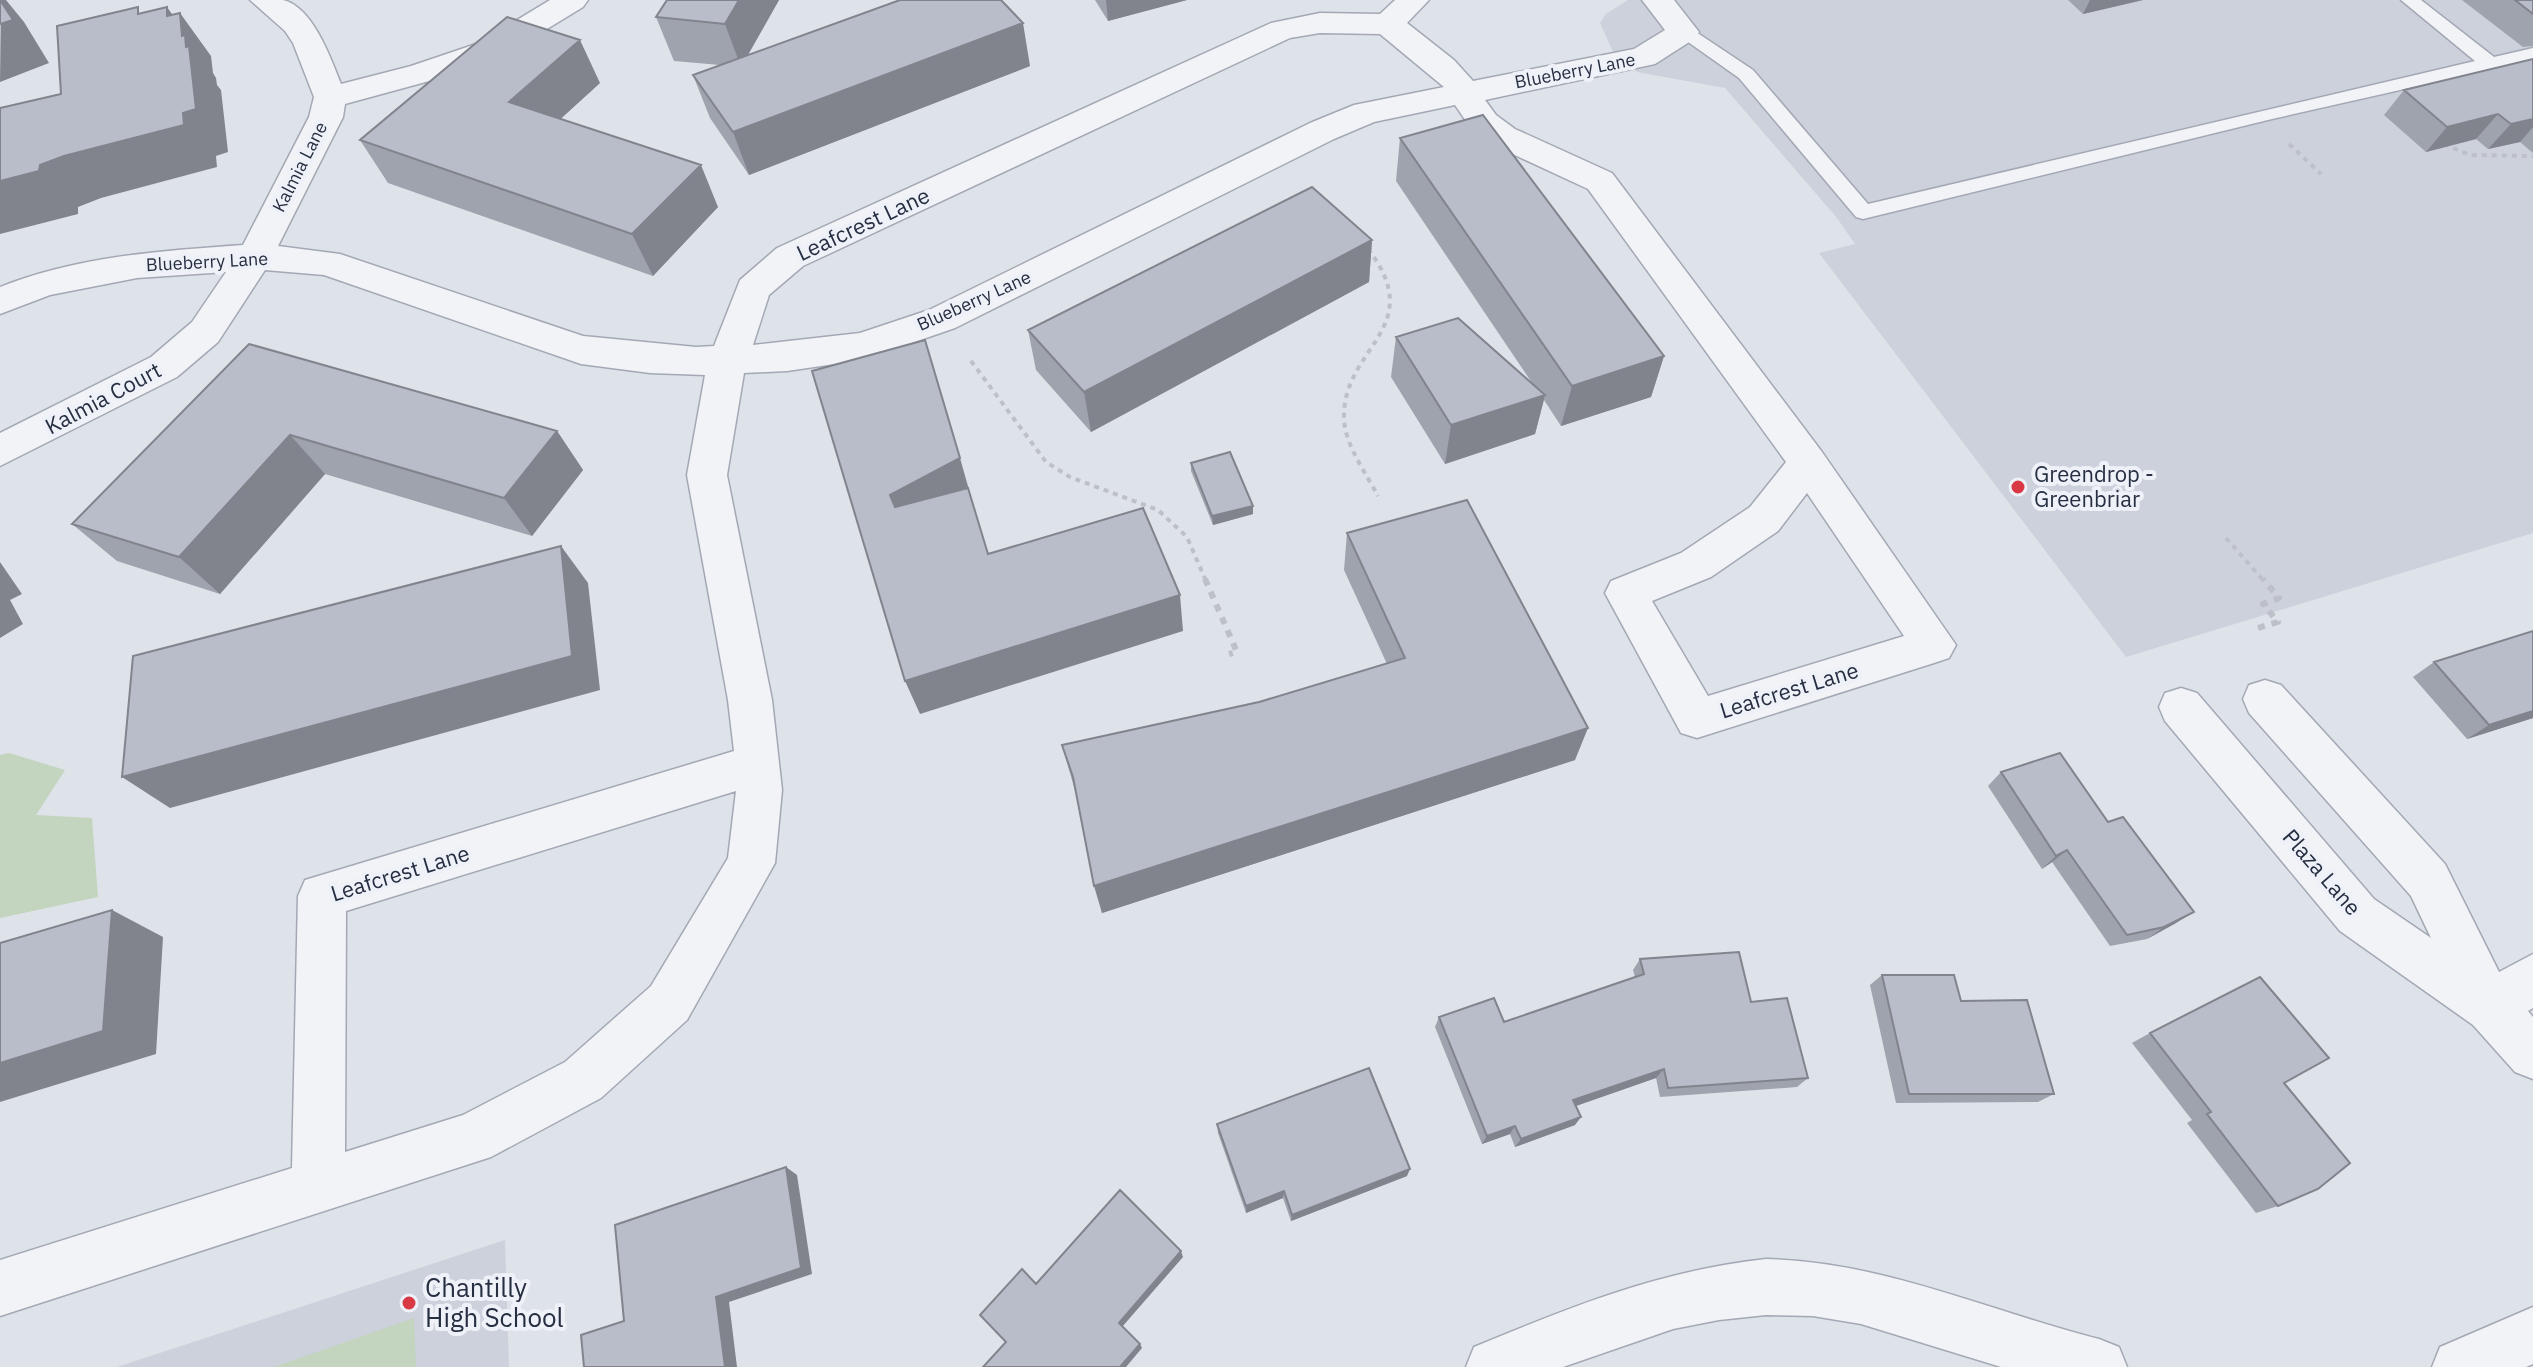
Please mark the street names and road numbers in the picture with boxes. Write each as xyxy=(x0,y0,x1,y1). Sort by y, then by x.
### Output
street label: Blueberry Lane xyxy=(1513,48,1637,93)
street label: Kalmia Lane xyxy=(267,118,332,216)
street label: Leafcrest Lane xyxy=(792,180,934,267)
street label: Blueberry Lane xyxy=(145,247,269,276)
street label: Blueberry Lane xyxy=(913,265,1034,336)
street label: Kalmia Court xyxy=(40,355,166,440)
street label: Leafcrest Lane xyxy=(1716,655,1862,724)
street label: Plaza Lane xyxy=(2277,822,2368,921)
street label: Leafcrest Lane xyxy=(327,838,473,907)

